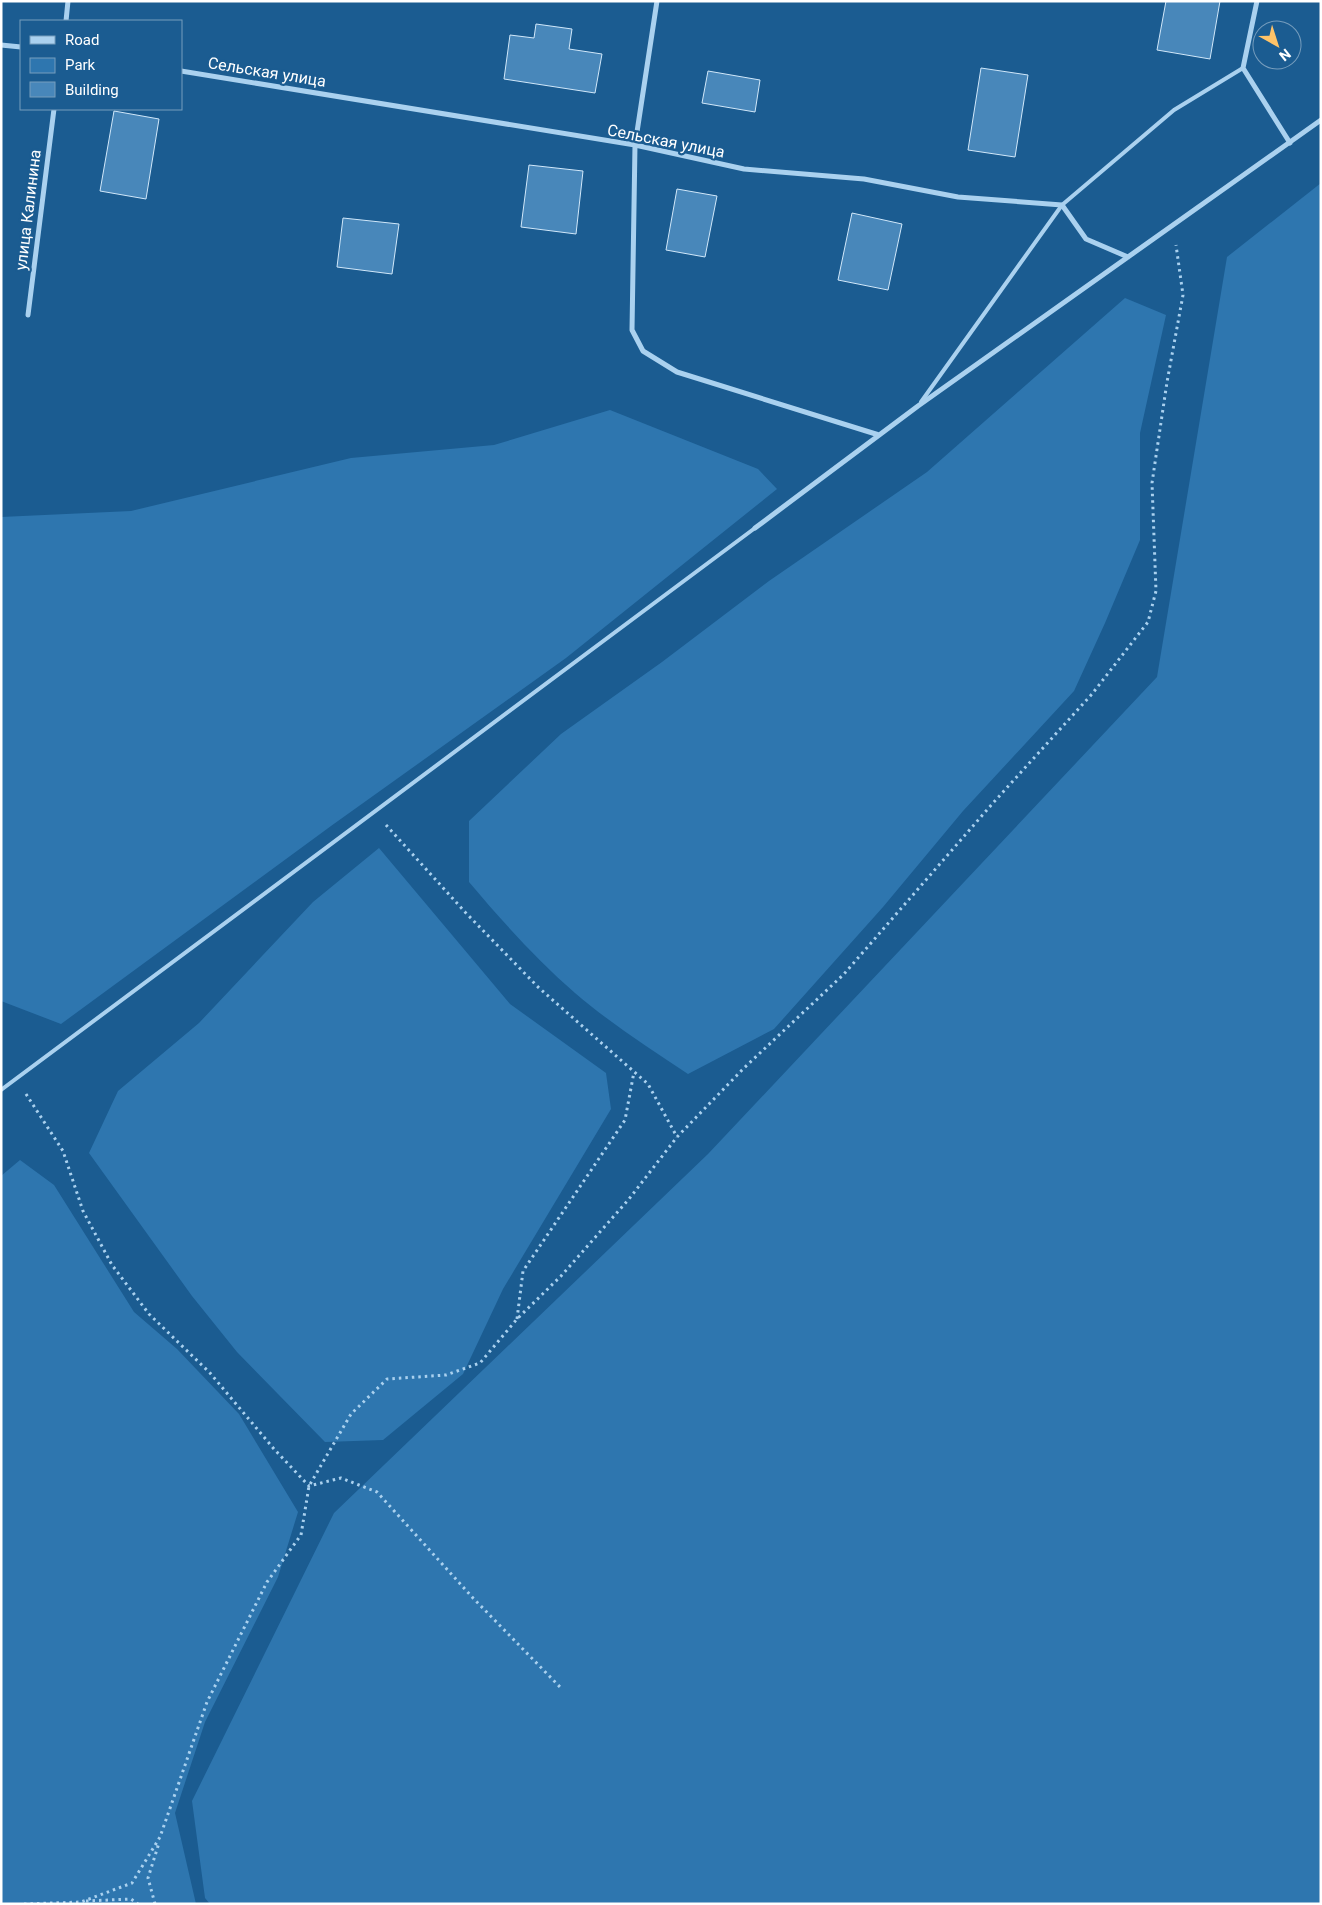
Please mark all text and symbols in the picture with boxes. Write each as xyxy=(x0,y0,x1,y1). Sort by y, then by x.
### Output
legend xyxy=(20,20,182,110)
north arrow xyxy=(1252,20,1302,70)
text: Road xyxy=(65,31,99,49)
text: N xyxy=(1276,46,1294,64)
street label: Сельская улица xyxy=(207,53,327,91)
text: Park xyxy=(65,56,96,74)
text: Building xyxy=(65,81,119,99)
street label: Сельская улица xyxy=(606,120,726,162)
street label: улица Калинина xyxy=(11,148,45,272)

